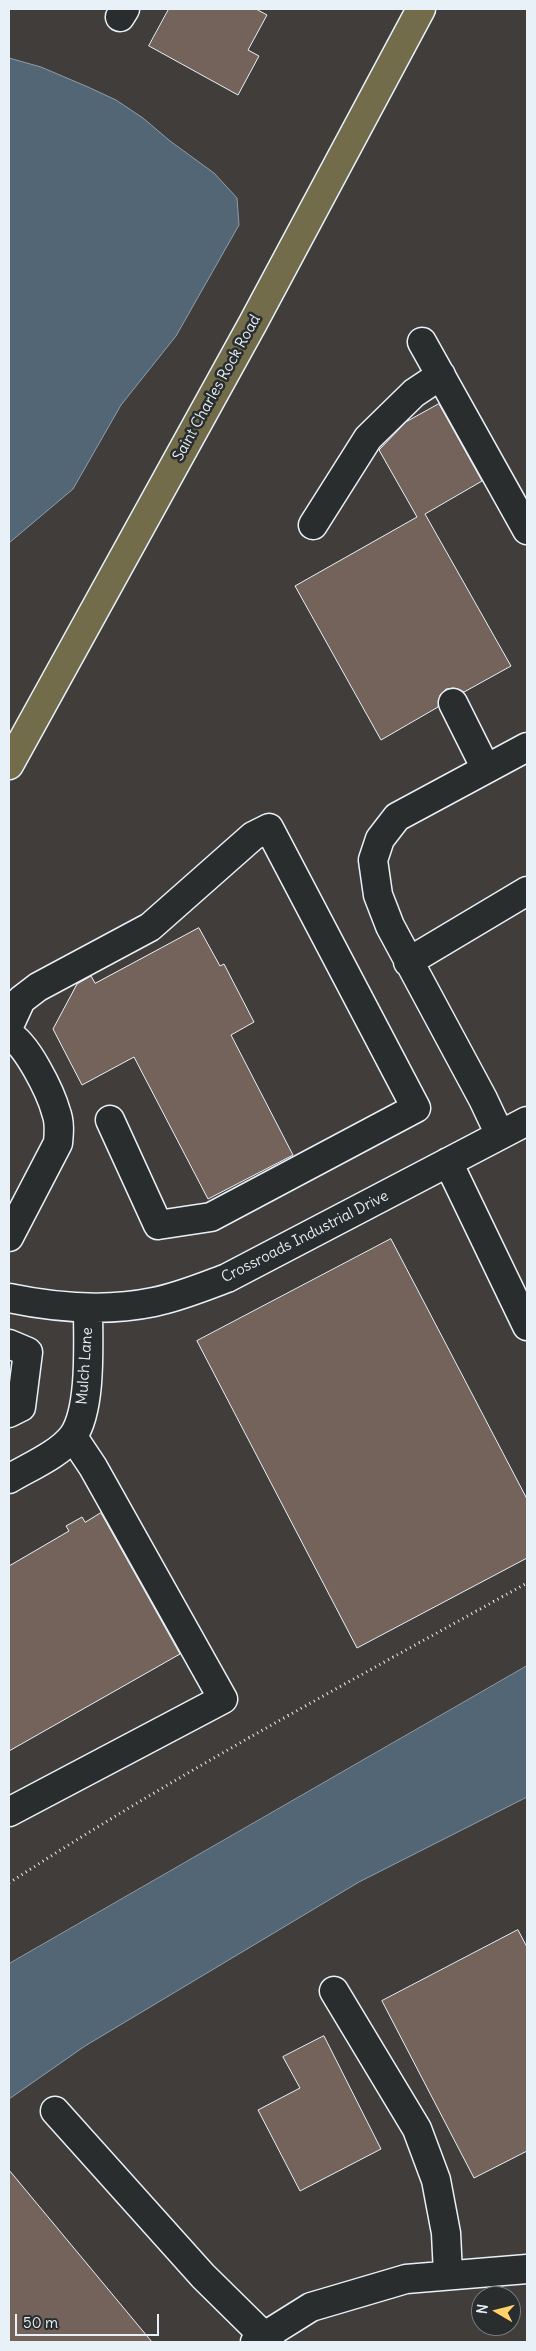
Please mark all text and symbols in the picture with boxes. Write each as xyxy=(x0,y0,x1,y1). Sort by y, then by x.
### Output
street label: Saint Charles Rock Road xyxy=(169,312,265,464)
street label: Crossroads Industrial Drive xyxy=(218,1187,392,1287)
street label: Mulch Lane xyxy=(73,1327,97,1405)
north arrow xyxy=(471,2286,521,2336)
text: N xyxy=(473,2303,492,2315)
scale bar xyxy=(18,2304,161,2336)
text: 50 m xyxy=(23,2313,58,2332)

